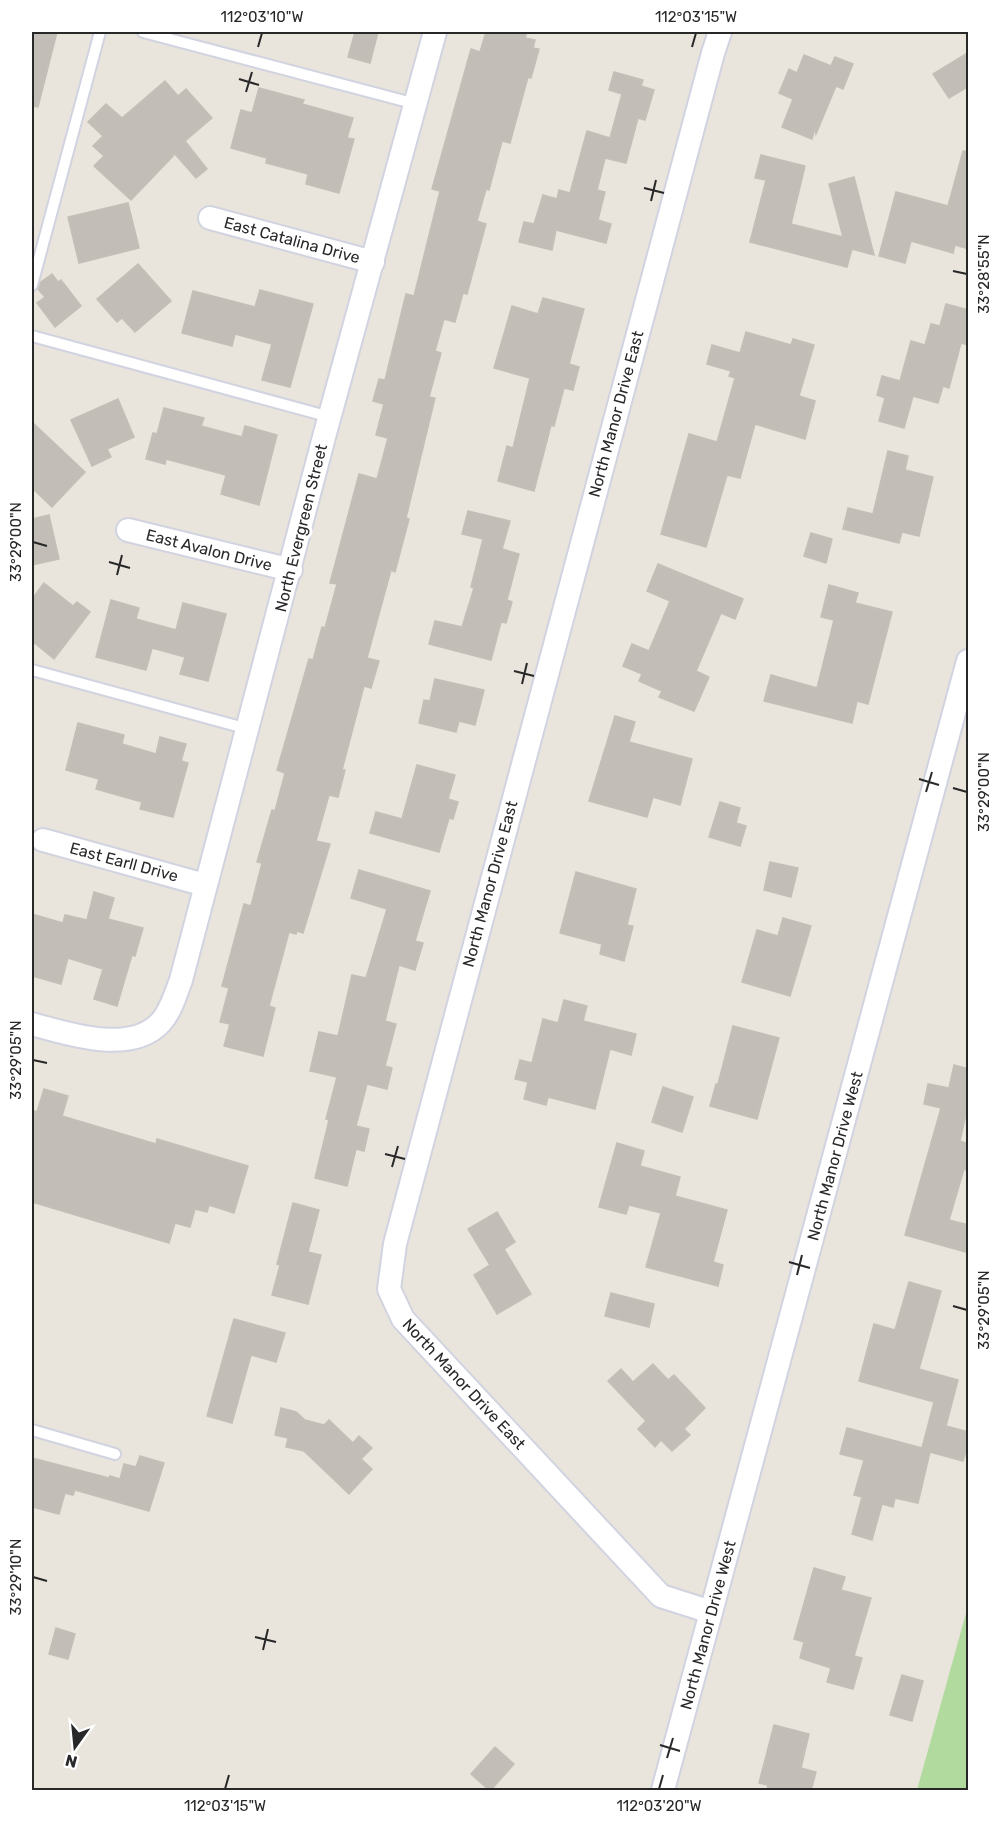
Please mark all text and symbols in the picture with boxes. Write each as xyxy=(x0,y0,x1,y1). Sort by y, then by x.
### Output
text: 112°03'10"W xyxy=(221,8,303,26)
text: 112°03'15"W xyxy=(655,8,737,26)
street label: East Catalina Drive xyxy=(222,213,362,267)
text: 33°28'55"N xyxy=(975,234,993,314)
street label: North Manor Drive East xyxy=(585,329,647,499)
street label: North Evergreen Street xyxy=(271,442,331,614)
text: 33°29'00"N xyxy=(7,502,25,582)
street label: East Avalon Drive xyxy=(144,525,274,575)
text: 33°29'00"N xyxy=(975,752,993,832)
street label: North Manor Drive East xyxy=(459,799,521,969)
street label: East Earll Drive xyxy=(68,838,180,886)
text: 33°29'05"N xyxy=(7,1020,25,1100)
street label: North Manor Drive West xyxy=(803,1069,867,1243)
text: 33°29'05"N xyxy=(975,1270,993,1350)
street label: North Manor Drive East xyxy=(398,1315,530,1453)
street label: North Manor Drive West xyxy=(676,1538,740,1712)
text: 33°29'10"N xyxy=(7,1539,25,1615)
north arrow xyxy=(45,1717,105,1777)
text: N xyxy=(63,1750,79,1772)
text: 112°03'15"W xyxy=(184,1797,266,1815)
text: 112°03'20"W xyxy=(616,1797,702,1815)

